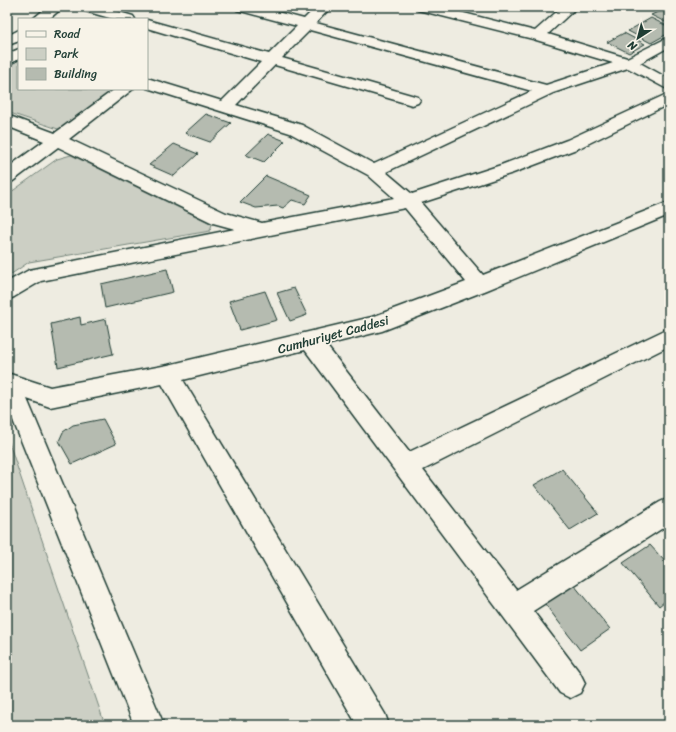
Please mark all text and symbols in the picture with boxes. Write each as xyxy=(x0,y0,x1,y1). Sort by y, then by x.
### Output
legend xyxy=(18,18,148,90)
north arrow xyxy=(618,18,658,58)
text: Road xyxy=(54,23,81,45)
text: N xyxy=(623,36,642,56)
text: Park xyxy=(54,43,79,65)
text: Building xyxy=(54,63,97,85)
street label: Cumhuriyet Caddesi xyxy=(275,308,392,360)

